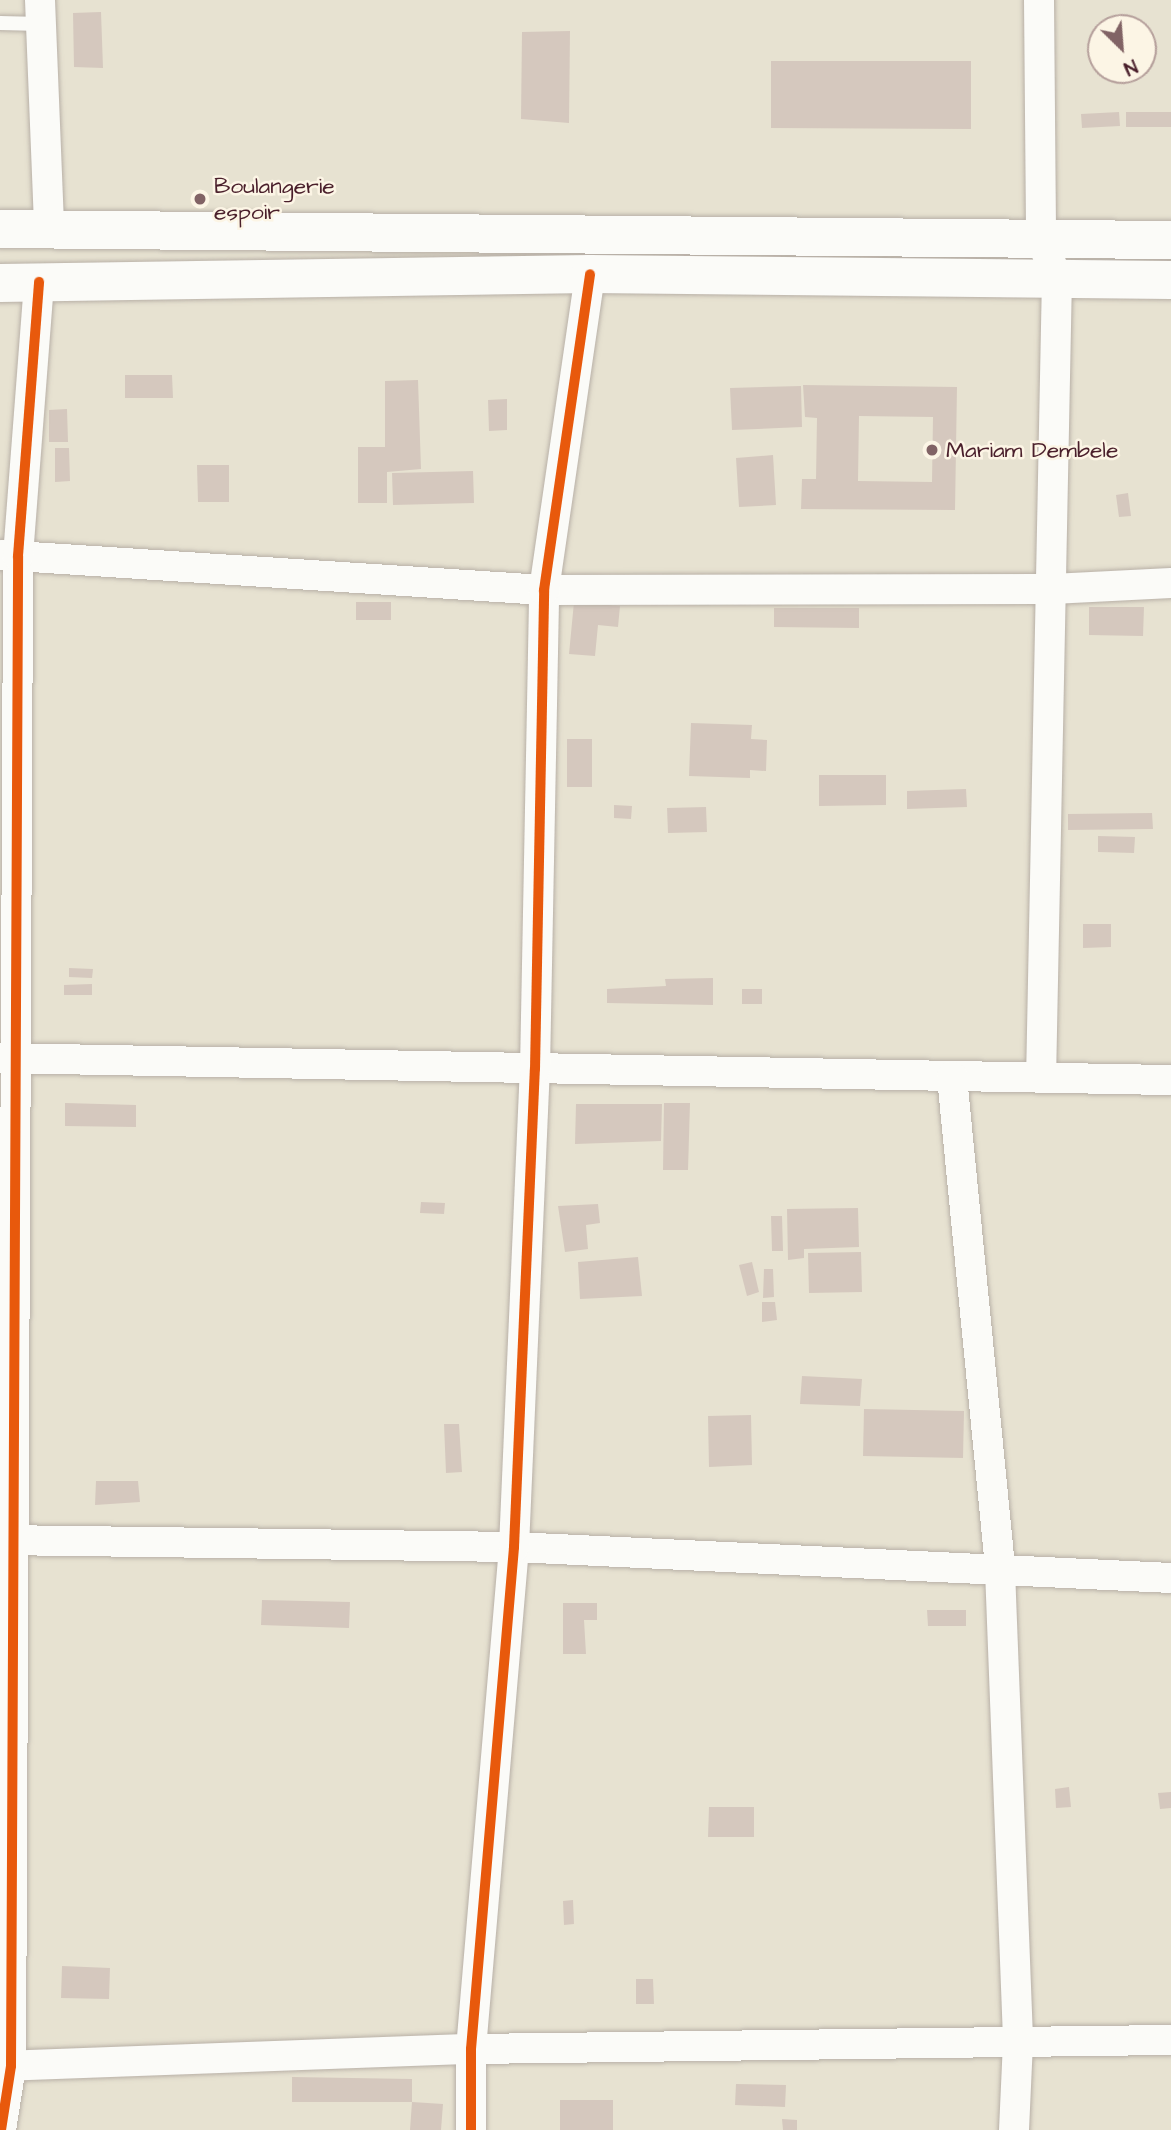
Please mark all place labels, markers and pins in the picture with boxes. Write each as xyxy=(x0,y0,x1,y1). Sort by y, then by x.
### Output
place label: Boulangerie espoir xyxy=(214,172,335,226)
marker: Boulangerie espoir xyxy=(192,191,208,207)
place label: Mariam Dembele xyxy=(946,436,1118,464)
marker: Mariam Dembele xyxy=(924,442,940,458)

